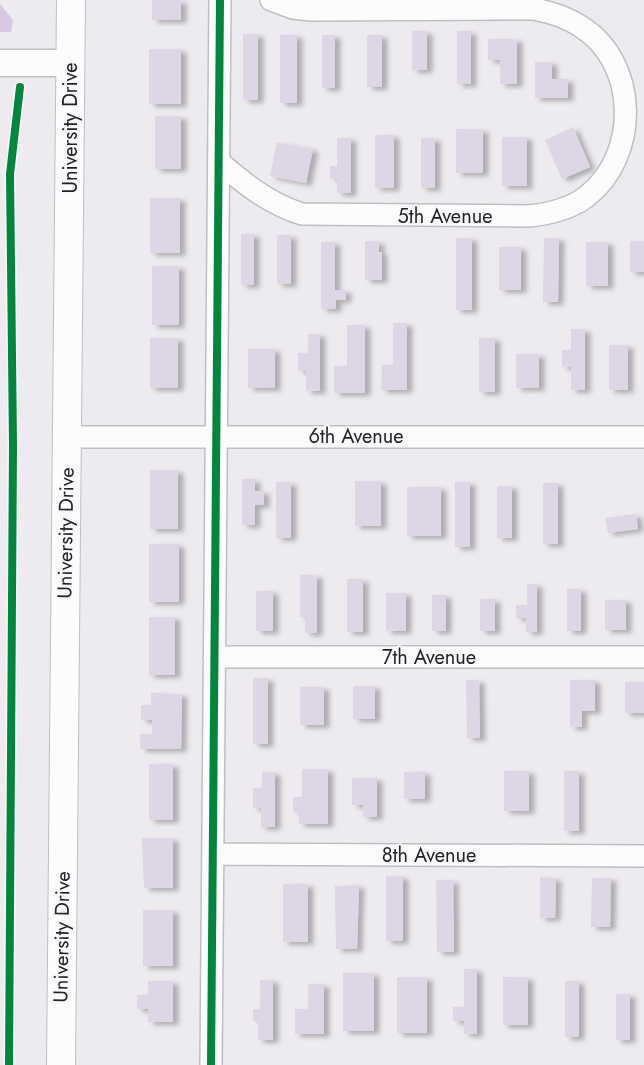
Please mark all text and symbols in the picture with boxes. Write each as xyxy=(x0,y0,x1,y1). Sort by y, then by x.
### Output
street label: University Drive xyxy=(56,62,85,194)
street label: 5th Avenue xyxy=(398,202,492,231)
street label: 6th Avenue xyxy=(308,422,404,451)
street label: University Drive xyxy=(50,467,82,599)
street label: 7th Avenue xyxy=(382,643,476,672)
street label: 8th Avenue xyxy=(382,841,476,870)
street label: University Drive xyxy=(46,871,78,1003)

